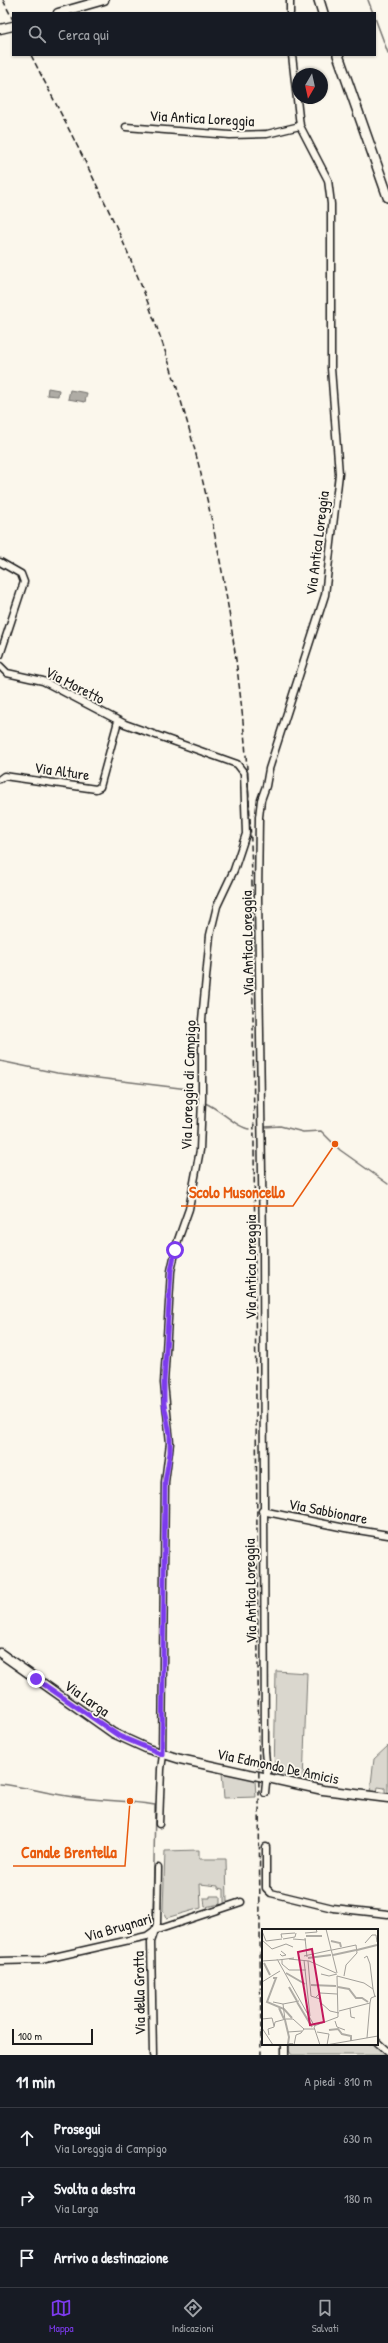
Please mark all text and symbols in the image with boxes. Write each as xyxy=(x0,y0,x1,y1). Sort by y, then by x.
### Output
search box xyxy=(12,12,376,56)
icon: search xyxy=(26,23,48,45)
text: Cerca qui xyxy=(58,24,109,45)
north arrow xyxy=(292,68,328,104)
street label: Via Antica Loreggia xyxy=(149,105,255,131)
street label: Via Antica Loreggia xyxy=(300,490,334,596)
street label: Via Moretto xyxy=(42,661,108,709)
street label: Via Alture xyxy=(33,757,91,785)
street label: Via Antica Loreggia xyxy=(236,890,258,996)
street label: Via Loreggia di Campigo xyxy=(175,1020,201,1150)
callout: Scolo Musoncello xyxy=(181,1178,293,1206)
text: Scolo Musoncello xyxy=(189,1181,286,1203)
street label: Via Antica Loreggia xyxy=(240,1214,261,1319)
route start xyxy=(166,1241,184,1259)
street label: Via Sabbionare xyxy=(287,1493,369,1529)
street label: Via Antica Loreggia xyxy=(239,1538,261,1644)
route end xyxy=(27,1670,45,1688)
street label: Via Larga xyxy=(60,1675,114,1721)
street label: Via Edmondo De Amicis xyxy=(215,1743,341,1789)
callout: Canale Brentella xyxy=(13,1838,125,1866)
text: Canale Brentella xyxy=(21,1841,118,1863)
street label: Via Brugnari xyxy=(82,1907,154,1947)
inset map xyxy=(262,1929,378,2045)
street label: Via della Grotta xyxy=(128,1951,150,2035)
scale bar xyxy=(12,2027,93,2046)
text: 100 m xyxy=(18,2029,42,2043)
text: 11 min xyxy=(16,2070,55,2093)
text: A piedi · 810 m xyxy=(304,2072,372,2090)
text: Prosegui xyxy=(54,2118,101,2139)
icon: ahead xyxy=(16,2127,38,2149)
text: 630 m xyxy=(343,2129,372,2147)
text: Via Loreggia di Campigo xyxy=(54,2139,167,2157)
text: Svolta a destra xyxy=(54,2178,135,2199)
icon: right xyxy=(16,2187,38,2209)
text: 180 m xyxy=(344,2189,372,2207)
text: Via Larga xyxy=(54,2199,98,2217)
icon: arrive xyxy=(16,2247,38,2269)
text: Arrivo a destinazione xyxy=(54,2247,168,2268)
tab: Mappa xyxy=(49,2297,74,2335)
tab: Indicazioni xyxy=(172,2297,214,2335)
tab: Salvati xyxy=(312,2297,339,2335)

